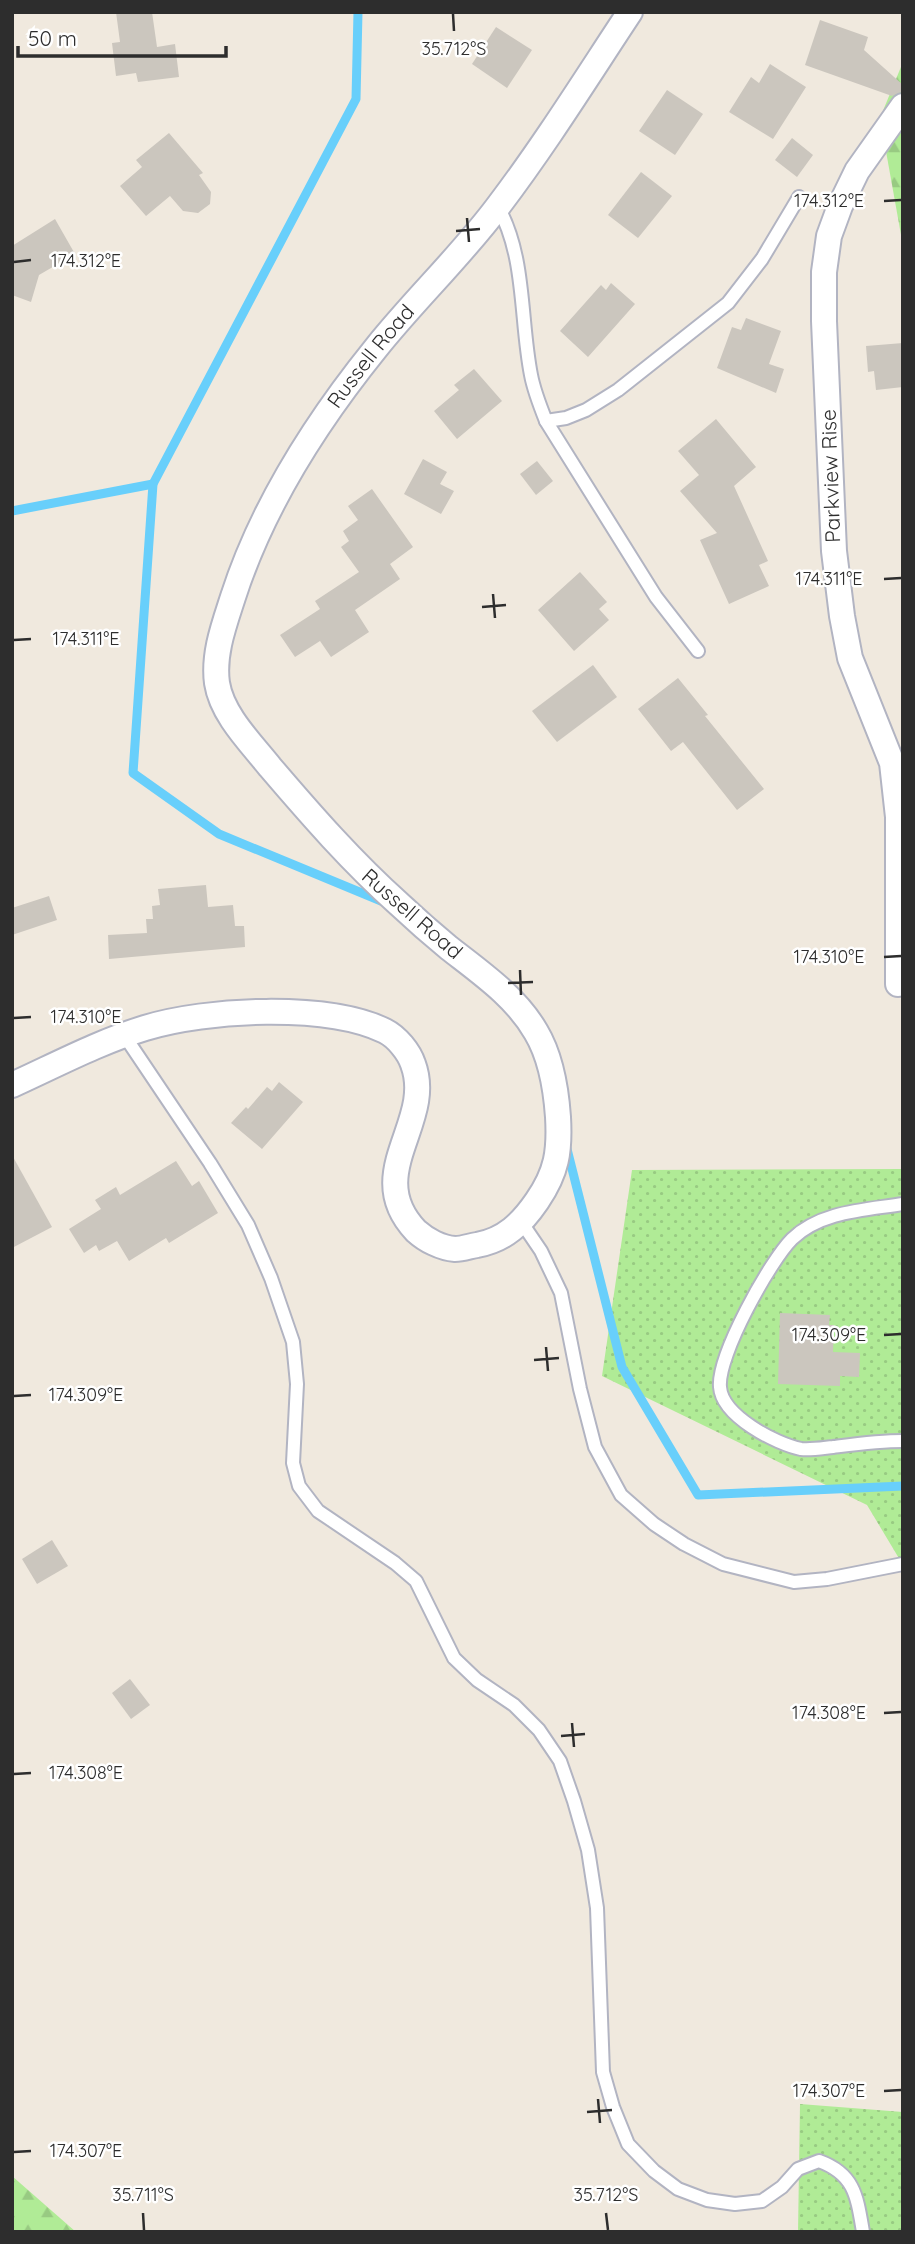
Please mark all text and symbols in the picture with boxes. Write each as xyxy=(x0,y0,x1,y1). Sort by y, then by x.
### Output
scale bar xyxy=(18,14,226,58)
text: 50 m xyxy=(28,25,77,51)
text: 35.712°S xyxy=(422,37,486,60)
text: 174.312°E xyxy=(794,189,864,212)
text: 174.312°E xyxy=(51,249,121,272)
street label: Russell Road xyxy=(321,299,419,413)
street label: Parkview Rise xyxy=(815,409,845,543)
text: 174.311°E xyxy=(796,567,862,590)
text: 174.311°E xyxy=(53,627,119,650)
street label: Russell Road xyxy=(357,862,468,964)
text: 174.310°E xyxy=(794,945,864,968)
text: 174.310°E xyxy=(51,1005,121,1028)
text: 174.309°E xyxy=(792,1323,866,1346)
text: 174.309°E xyxy=(49,1383,123,1406)
text: 174.308°E xyxy=(792,1701,866,1724)
text: 174.308°E xyxy=(49,1761,123,1784)
text: 174.307°E xyxy=(793,2079,865,2102)
text: 174.307°E xyxy=(50,2139,122,2162)
text: 35.711°S xyxy=(112,2183,174,2206)
text: 35.712°S xyxy=(574,2183,638,2206)

